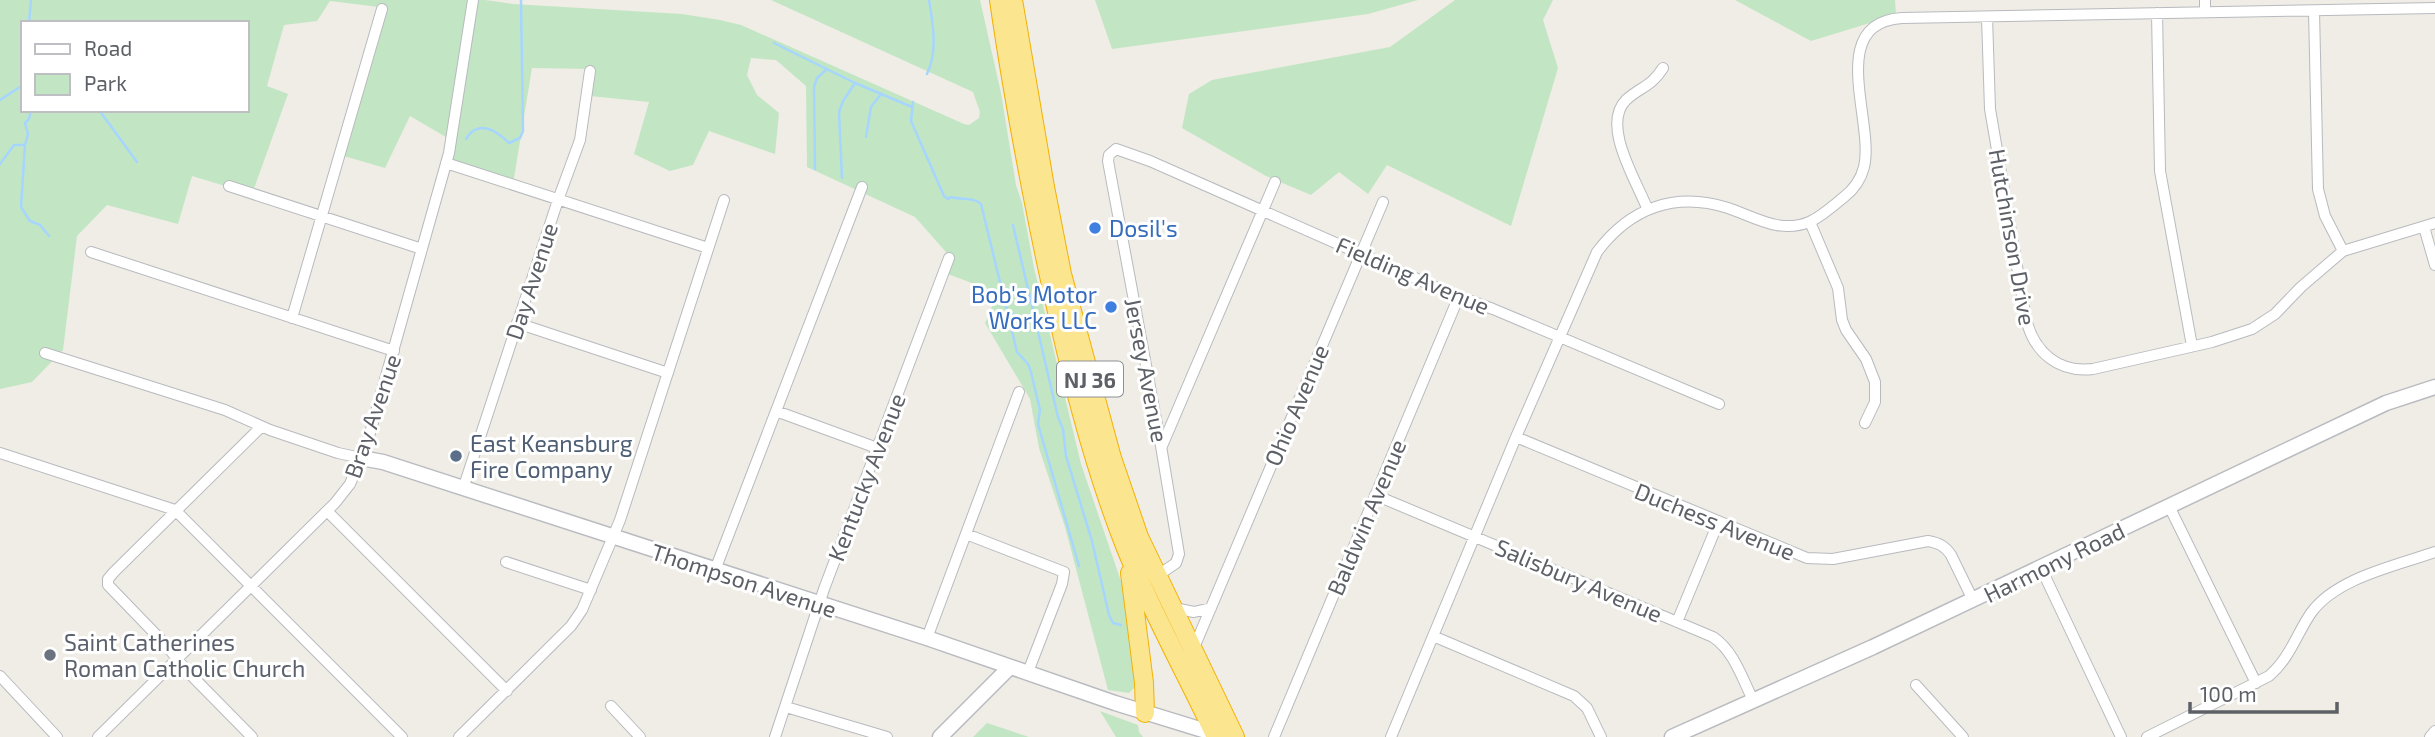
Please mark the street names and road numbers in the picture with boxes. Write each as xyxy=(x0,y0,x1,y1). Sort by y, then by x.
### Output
street label: Hutchinson Drive xyxy=(1984,147,2042,327)
street label: Day Avenue xyxy=(499,219,563,343)
street label: Fielding Avenue xyxy=(1332,230,1494,320)
street label: Jersey Avenue xyxy=(1119,295,1175,445)
street label: Ohio Avenue xyxy=(1258,340,1334,470)
street label: Bray Avenue xyxy=(338,350,406,482)
road number: NJ 36 xyxy=(1057,362,1123,396)
street label: Kentucky Avenue xyxy=(821,389,911,565)
street label: Baldwin Avenue xyxy=(1321,435,1411,599)
street label: Duchess Avenue xyxy=(1631,476,1799,566)
street label: Harmony Road xyxy=(1979,516,2129,608)
street label: Salisbury Avenue xyxy=(1491,532,1667,628)
street label: Thompson Avenue xyxy=(648,537,840,623)

